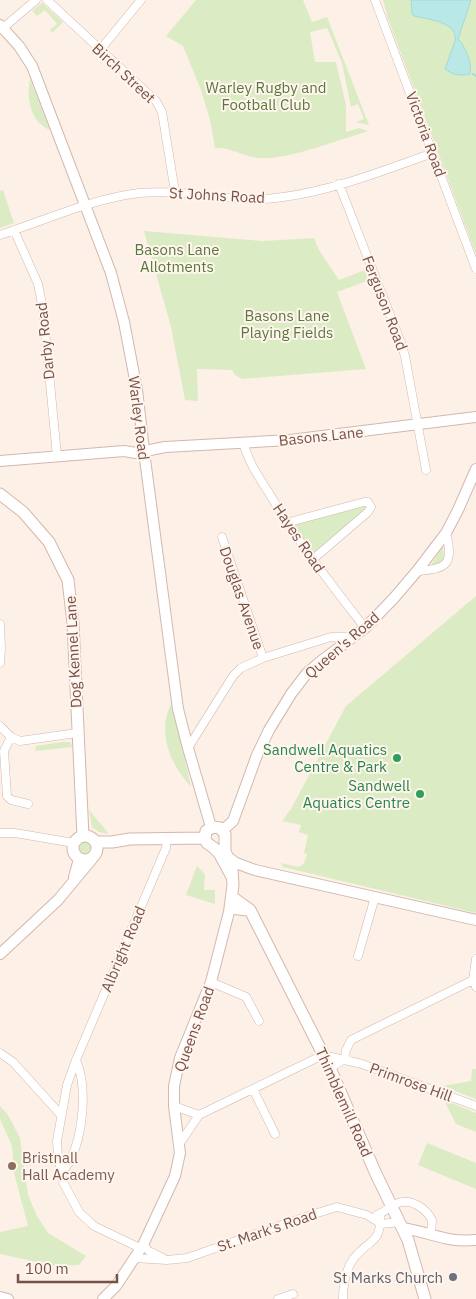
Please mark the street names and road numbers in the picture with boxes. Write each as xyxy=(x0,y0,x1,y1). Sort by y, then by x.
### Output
street label: Birch Street xyxy=(88,39,160,107)
street label: Victoria Road xyxy=(402,89,450,179)
street label: St Johns Road xyxy=(169,183,265,207)
street label: Ferguson Road xyxy=(358,253,412,353)
street label: Darby Road xyxy=(31,301,59,381)
street label: Warley Road xyxy=(124,375,154,461)
street label: Basons Lane xyxy=(278,422,364,450)
street label: Hayes Road xyxy=(269,500,329,576)
street label: Douglas Avenue xyxy=(215,544,269,652)
street label: Dog Kennel Lane xyxy=(61,595,85,709)
street label: Queen's Road xyxy=(301,607,383,683)
street label: Albright Road xyxy=(96,903,150,995)
street label: Queens Road xyxy=(170,984,218,1074)
street label: Thimblemill Road xyxy=(311,1044,377,1160)
street label: Primrose Hill xyxy=(367,1058,455,1106)
street label: St. Mark's Road xyxy=(215,1204,319,1256)

